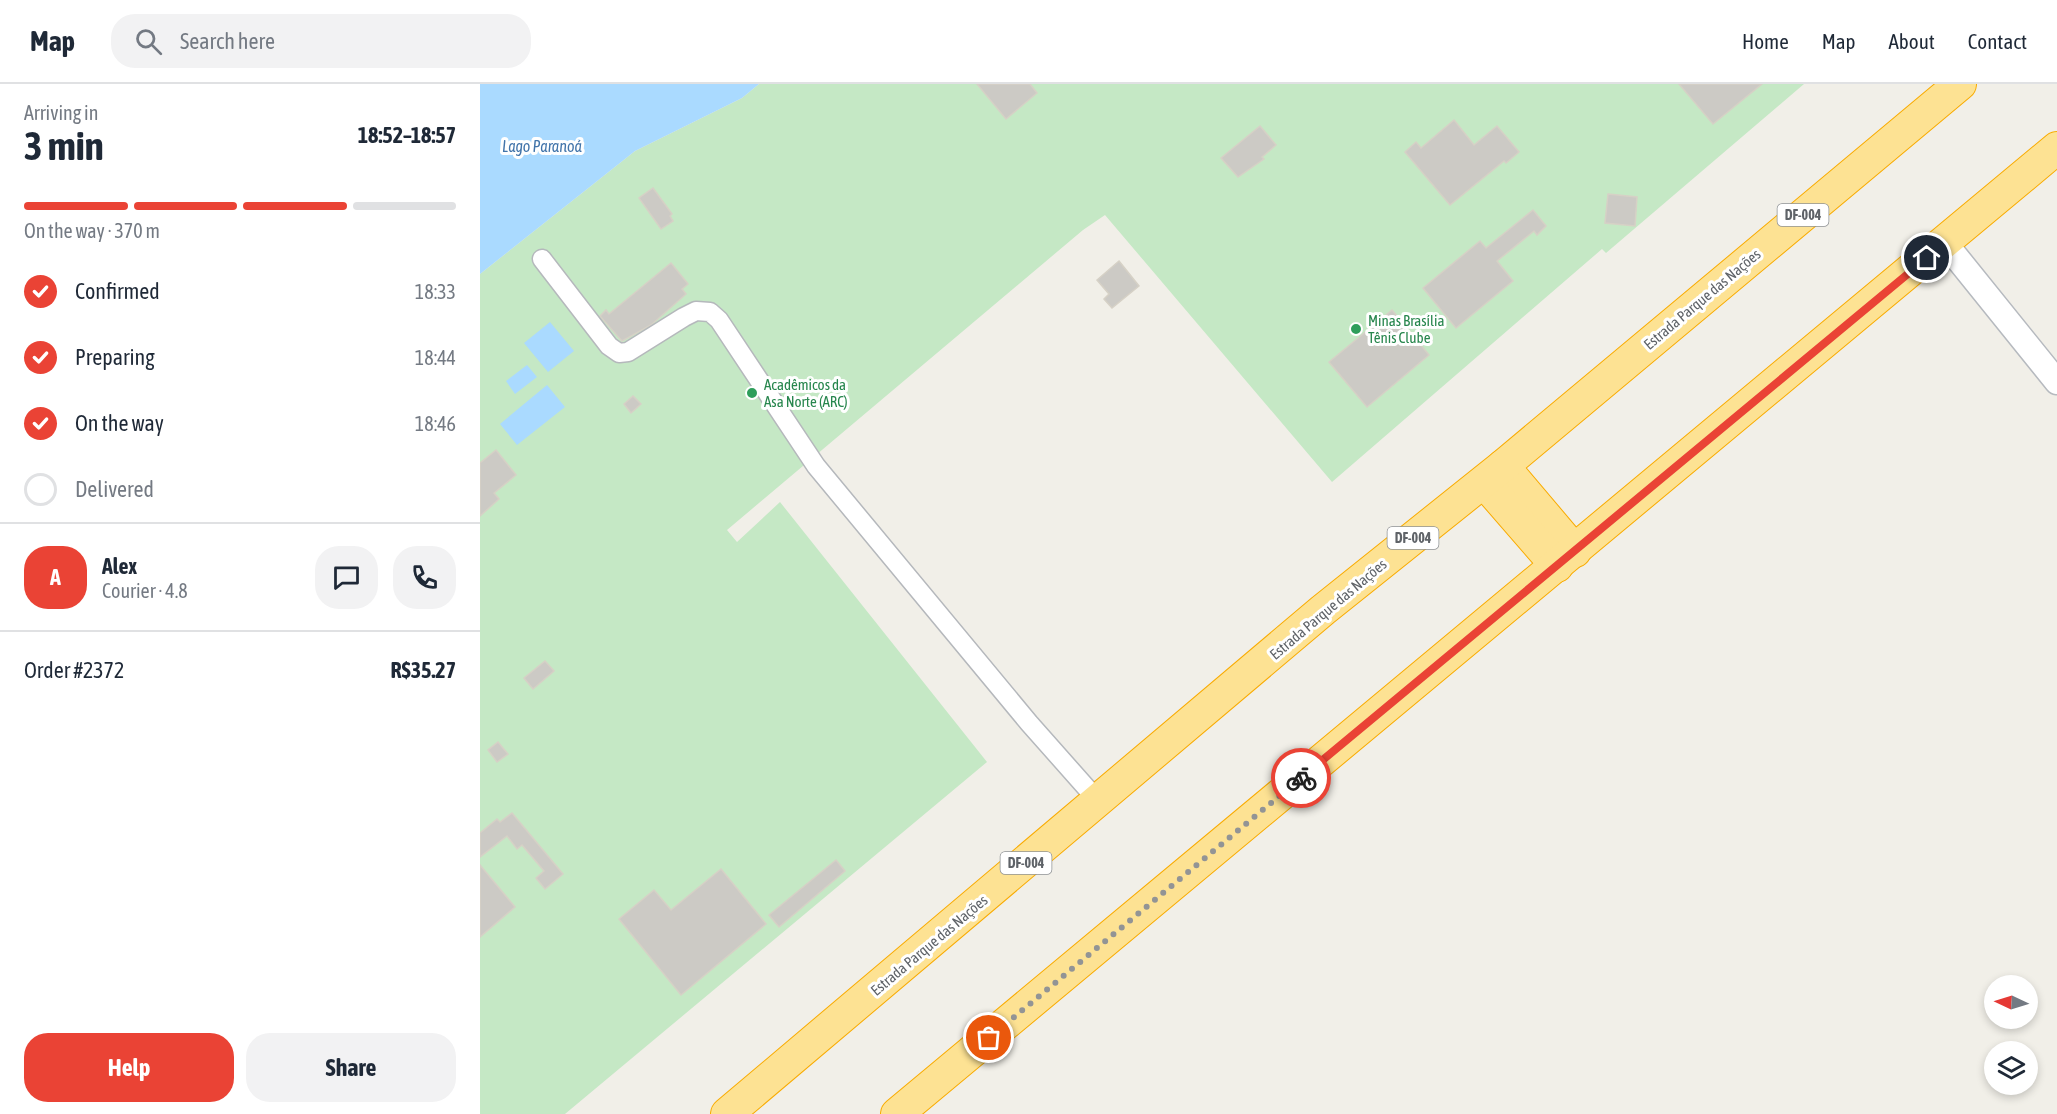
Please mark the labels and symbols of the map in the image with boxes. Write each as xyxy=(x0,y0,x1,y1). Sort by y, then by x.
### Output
water label: Lago Paranoá xyxy=(502,137,583,156)
road number: DF-004 xyxy=(1778,204,1828,226)
pin xyxy=(1901,232,1952,283)
street label: Estrada Parque das Nações xyxy=(1640,245,1764,353)
place label: Minas Brasília Tênis Clube xyxy=(1368,312,1444,346)
marker: Minas Brasília Tênis Clube xyxy=(1349,322,1363,336)
place label: Acadêmicos da Asa Norte (ARC) xyxy=(764,376,848,410)
marker: Acadêmicos da Asa Norte (ARC) xyxy=(745,386,759,400)
road number: DF-004 xyxy=(1388,527,1438,549)
street label: Estrada Parque das Nações xyxy=(1266,555,1390,663)
courier xyxy=(1271,748,1331,808)
road number: DF-004 xyxy=(1000,852,1052,874)
street label: Estrada Parque das Nações xyxy=(867,891,991,999)
north arrow xyxy=(1984,975,2038,1029)
pin xyxy=(963,1012,1014,1063)

